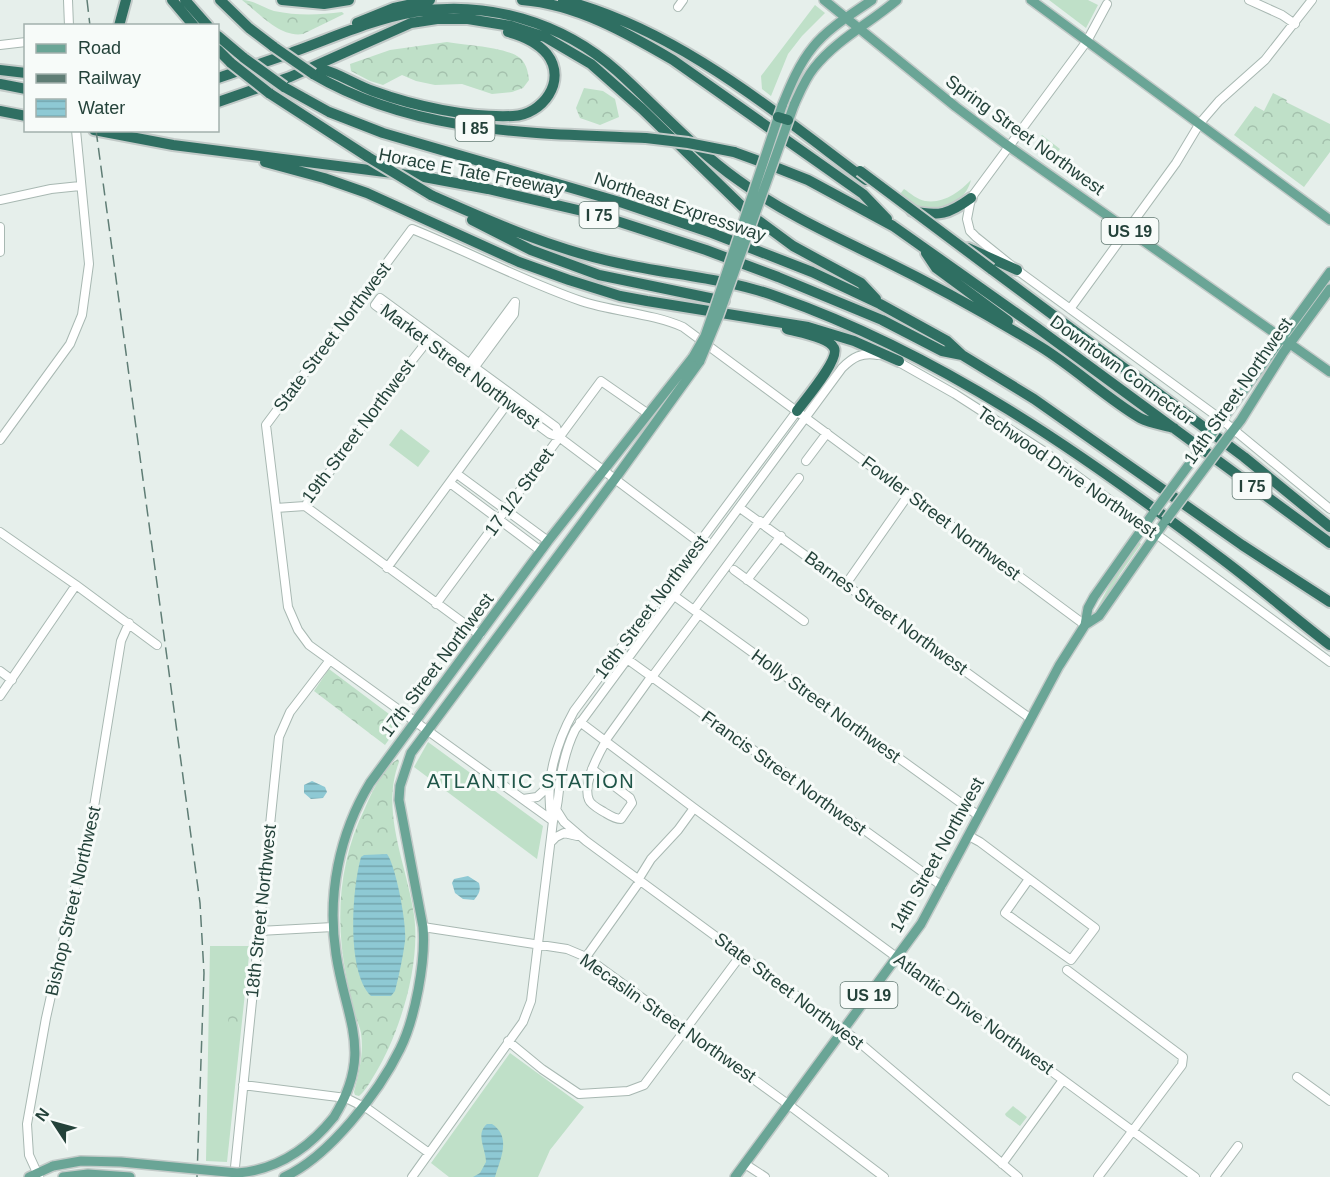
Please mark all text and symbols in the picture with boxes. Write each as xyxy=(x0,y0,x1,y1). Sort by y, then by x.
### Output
legend xyxy=(24,24,219,132)
text: Road xyxy=(78,38,121,58)
text: Railway xyxy=(78,68,141,88)
street label: Spring Street Northwest xyxy=(942,71,1108,199)
text: Water xyxy=(78,98,125,118)
road number: I 85 xyxy=(456,115,494,141)
street label: Horace E Tate Freeway xyxy=(377,144,565,200)
street label: Northeast Expressway xyxy=(592,168,768,246)
road number: I 75 xyxy=(580,202,618,228)
road number: US 19 xyxy=(1102,218,1158,244)
street label: State Street Northwest xyxy=(270,259,394,415)
street label: Market Street Northwest xyxy=(376,300,544,432)
street label: Downtown Connector xyxy=(1047,311,1197,429)
street label: 14th Street Northwest xyxy=(1180,314,1296,468)
street label: 19th Street Northwest xyxy=(298,355,418,507)
street label: Techwood Drive Northwest xyxy=(974,402,1160,542)
street label: 17 1/2 Street xyxy=(481,444,557,540)
street label: Fowler Street Northwest xyxy=(858,452,1024,584)
road number: I 75 xyxy=(1232,473,1272,499)
street label: 16th Street Northwest xyxy=(591,531,711,683)
street label: Barnes Street Northwest xyxy=(801,547,971,679)
street label: 17th Street Northwest xyxy=(377,589,497,741)
street label: Holly Street Northwest xyxy=(748,645,904,767)
street label: Francis Street Northwest xyxy=(698,707,870,839)
district label: ATLANTIC STATION xyxy=(427,770,635,792)
street label: 14th Street Northwest xyxy=(886,774,988,936)
street label: Bishop Street Northwest xyxy=(41,804,105,998)
street label: 18th Street Northwest xyxy=(242,823,280,999)
street label: State Street Northwest xyxy=(711,929,867,1053)
street label: Atlantic Drive Northwest xyxy=(890,949,1058,1079)
street label: Mecaslin Street Northwest xyxy=(576,950,760,1086)
road number: US 19 xyxy=(840,982,898,1008)
north arrow xyxy=(24,1093,84,1153)
text: N xyxy=(32,1105,53,1124)

